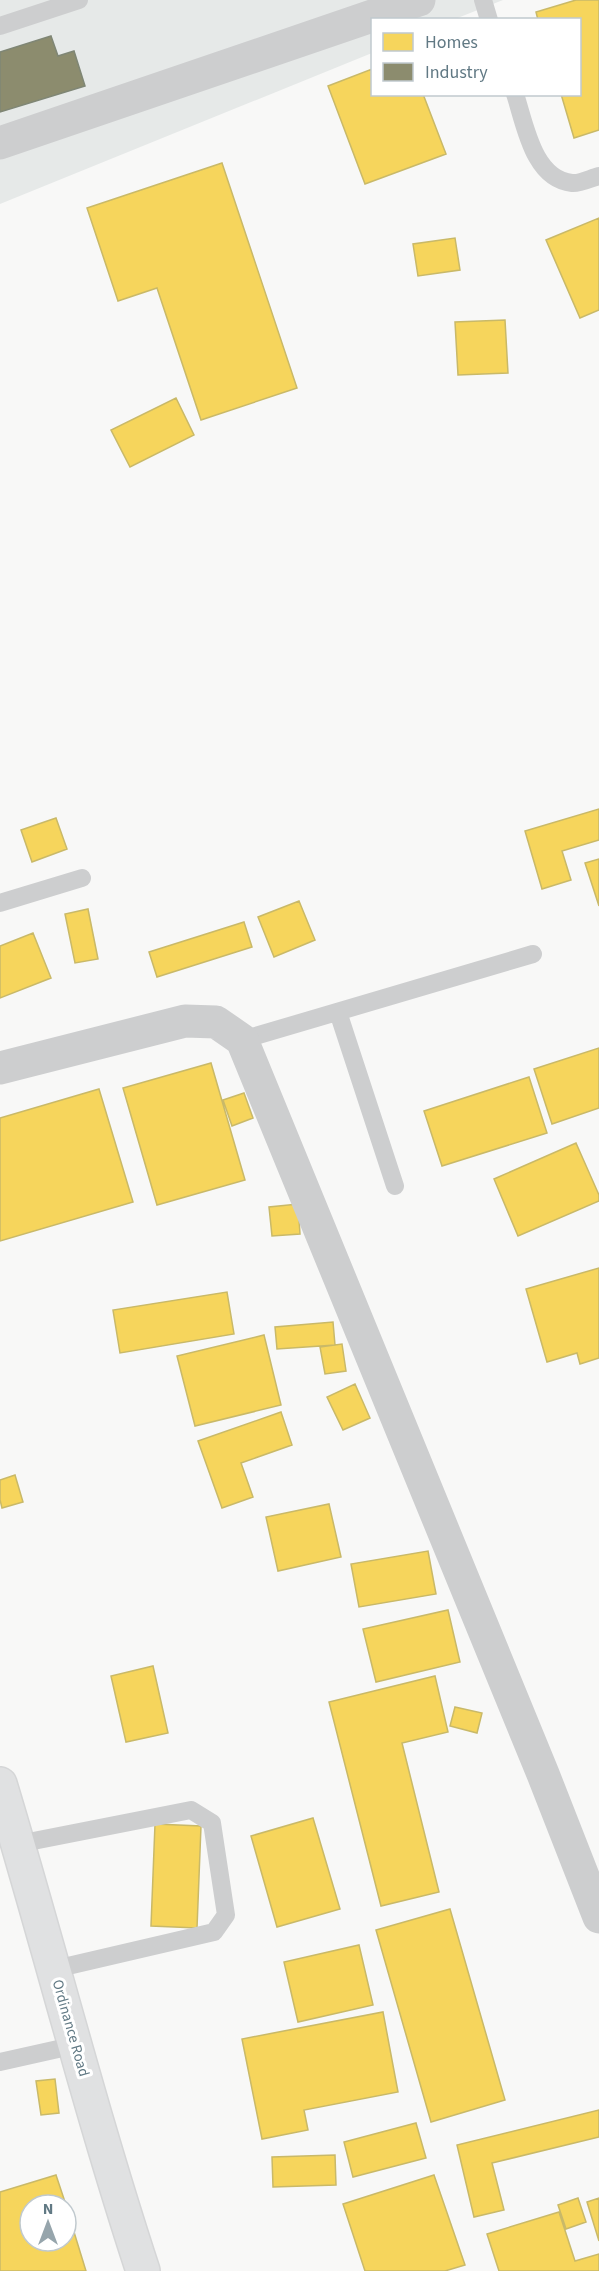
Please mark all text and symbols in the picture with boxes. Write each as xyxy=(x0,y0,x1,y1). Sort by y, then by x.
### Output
legend xyxy=(371,18,581,96)
text: Homes xyxy=(425,30,478,55)
text: Industry xyxy=(425,60,488,85)
street label: Ordinance Road xyxy=(47,1977,94,2079)
north arrow xyxy=(18,2193,78,2253)
text: N xyxy=(43,2198,53,2220)

